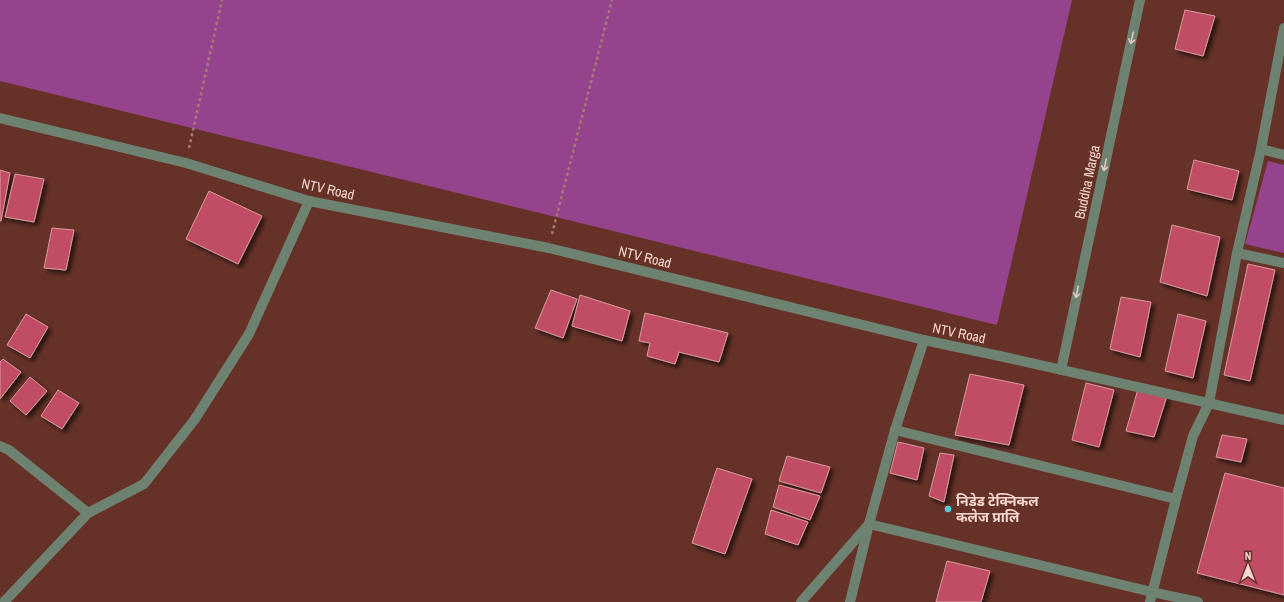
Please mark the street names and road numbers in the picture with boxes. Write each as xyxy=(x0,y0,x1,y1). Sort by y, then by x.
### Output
street label: Buddha Marga xyxy=(1070,143,1104,221)
street label: NTV Road xyxy=(300,174,356,204)
street label: NTV Road xyxy=(617,242,673,272)
street label: NTV Road xyxy=(931,319,987,347)

